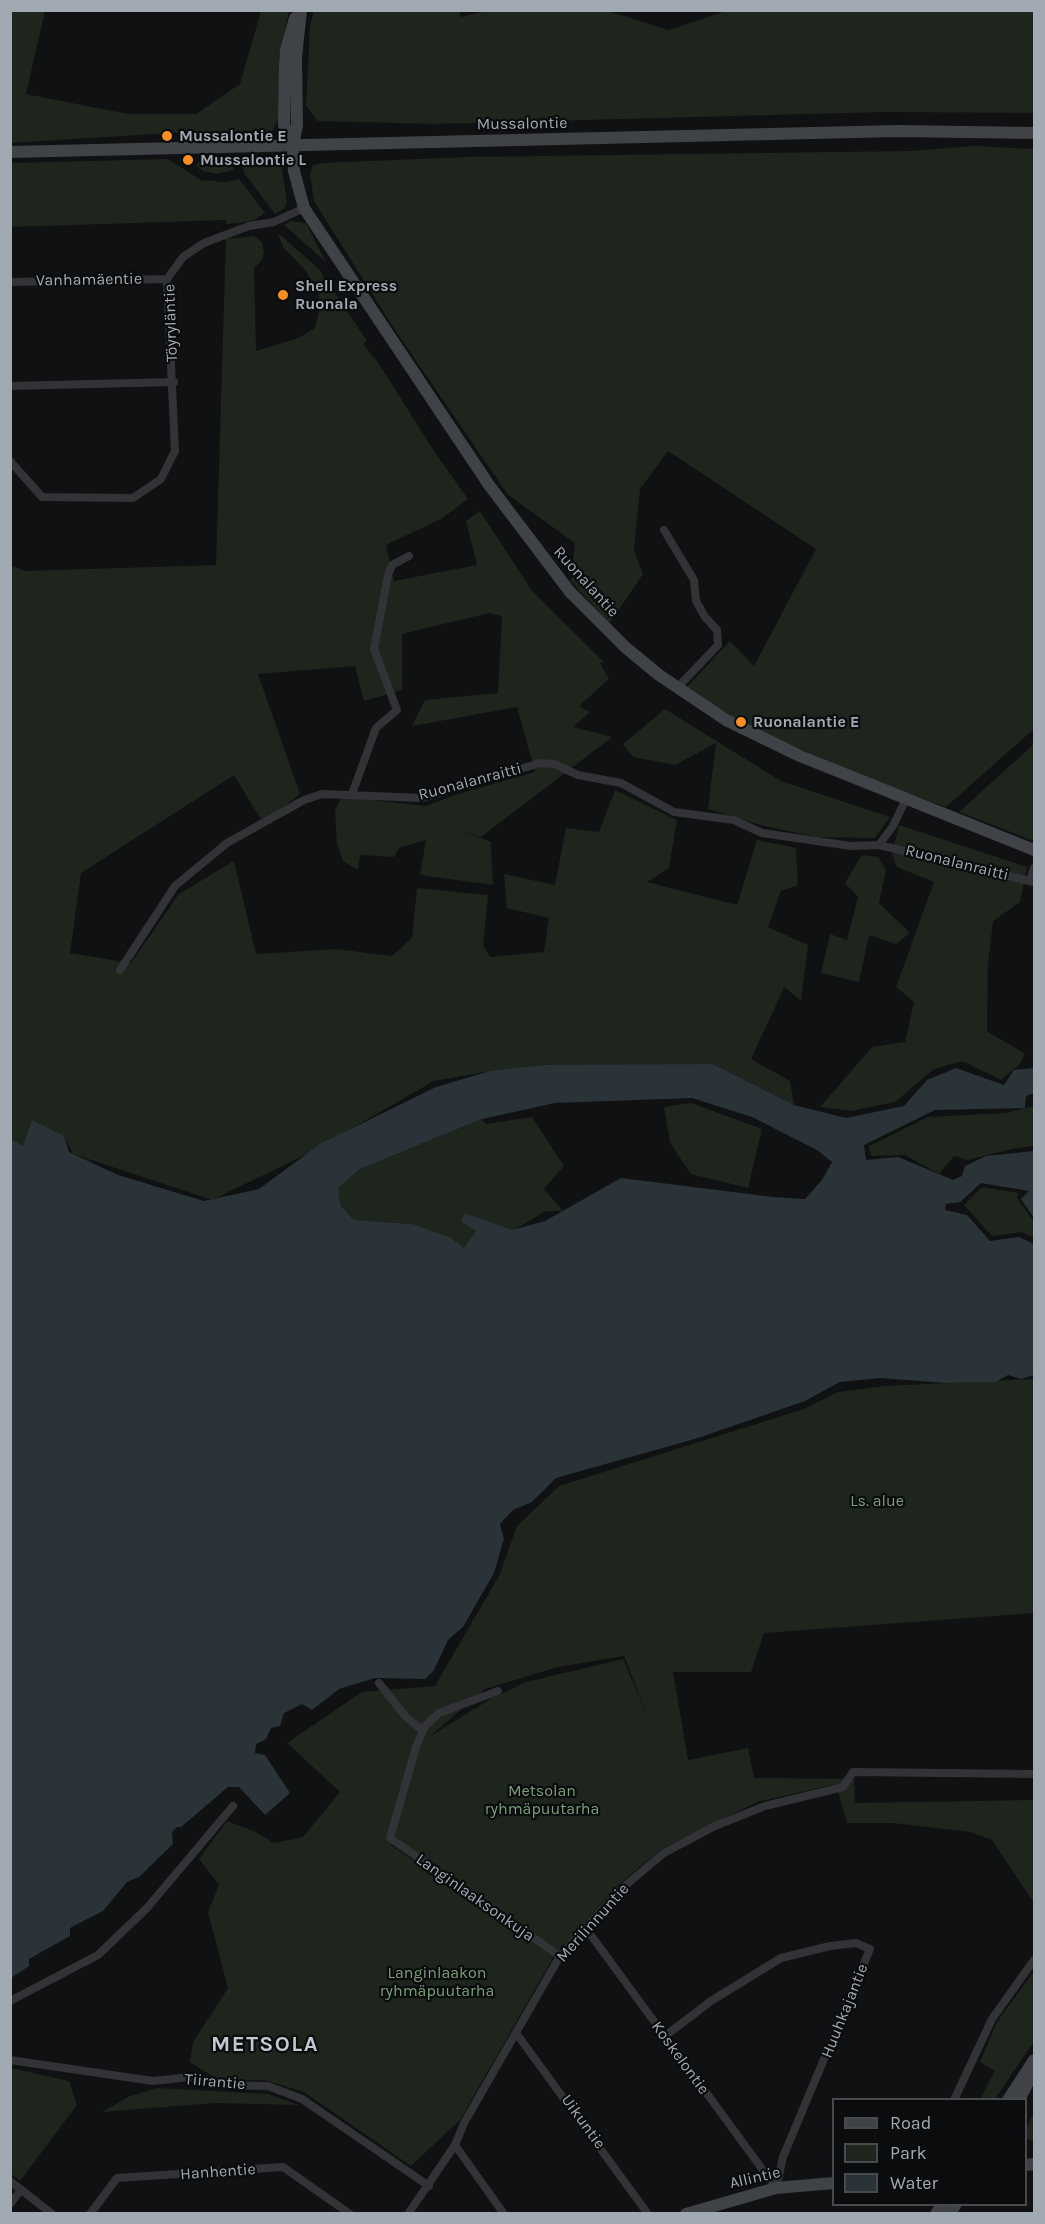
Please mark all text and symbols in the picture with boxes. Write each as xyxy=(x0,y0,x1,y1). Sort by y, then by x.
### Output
street label: Mussalontie xyxy=(476,114,568,134)
place label: Mussalontie E xyxy=(179,126,287,146)
marker: Mussalontie E xyxy=(160,129,174,143)
place label: Mussalontie L xyxy=(200,150,306,170)
marker: Mussalontie L xyxy=(181,153,195,167)
street label: Vanhamäentie xyxy=(36,269,142,291)
place label: Shell Express Ruonala xyxy=(295,276,397,314)
street label: Töyryläntie xyxy=(160,284,182,362)
marker: Shell Express Ruonala xyxy=(276,288,290,302)
street label: Ruonalantie xyxy=(549,543,623,621)
place label: Ruonalantie E xyxy=(753,712,859,732)
marker: Ruonalantie E xyxy=(734,715,748,729)
street label: Ruonalanraitti xyxy=(416,759,524,805)
street label: Ruonalanraitti xyxy=(903,841,1011,885)
park label: Ls. alue xyxy=(850,1491,904,1511)
park label: Metsolan ryhmäpuutarha xyxy=(485,1781,599,1819)
street label: Langinlaaksonkuja xyxy=(412,1850,538,1946)
street label: Merilinnuntie xyxy=(553,1880,633,1966)
street label: Huuhkajantie xyxy=(817,1961,873,2061)
park label: Langinlaakon ryhmäpuutarha xyxy=(380,1963,494,2001)
street label: Koskelontie xyxy=(647,2018,713,2098)
district label: METSOLA xyxy=(211,2032,319,2058)
street label: Tiirantie xyxy=(184,2070,246,2094)
street label: Uikuntie xyxy=(557,2091,609,2153)
legend xyxy=(832,2098,1027,2206)
text: Road xyxy=(890,2112,931,2134)
text: Park xyxy=(890,2142,927,2164)
street label: Hanhentie xyxy=(180,2160,256,2184)
street label: Allintie xyxy=(728,2163,782,2193)
text: Water xyxy=(890,2172,938,2194)

